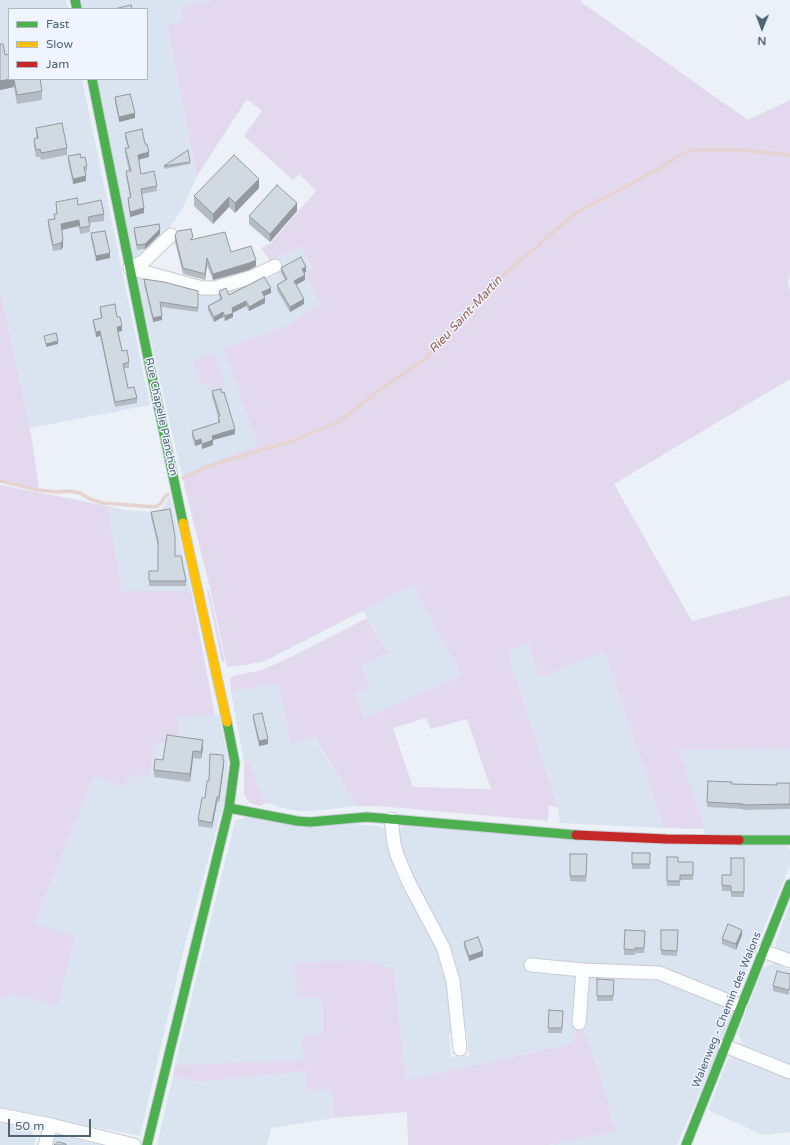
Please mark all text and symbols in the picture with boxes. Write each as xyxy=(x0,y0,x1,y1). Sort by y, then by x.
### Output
legend xyxy=(8,8,148,80)
north arrow xyxy=(742,8,782,48)
text: Fast xyxy=(46,17,69,31)
text: N xyxy=(757,34,766,47)
text: Slow xyxy=(46,37,73,51)
text: Jam xyxy=(46,57,69,71)
water label: Rieu Saint-Martin xyxy=(427,273,505,357)
street label: Rue Chapelle Planchon xyxy=(142,357,180,477)
street label: Walenweg - Chemin des Walons xyxy=(690,930,764,1090)
scale bar xyxy=(10,1111,93,1137)
text: 50 m xyxy=(15,1119,44,1133)

